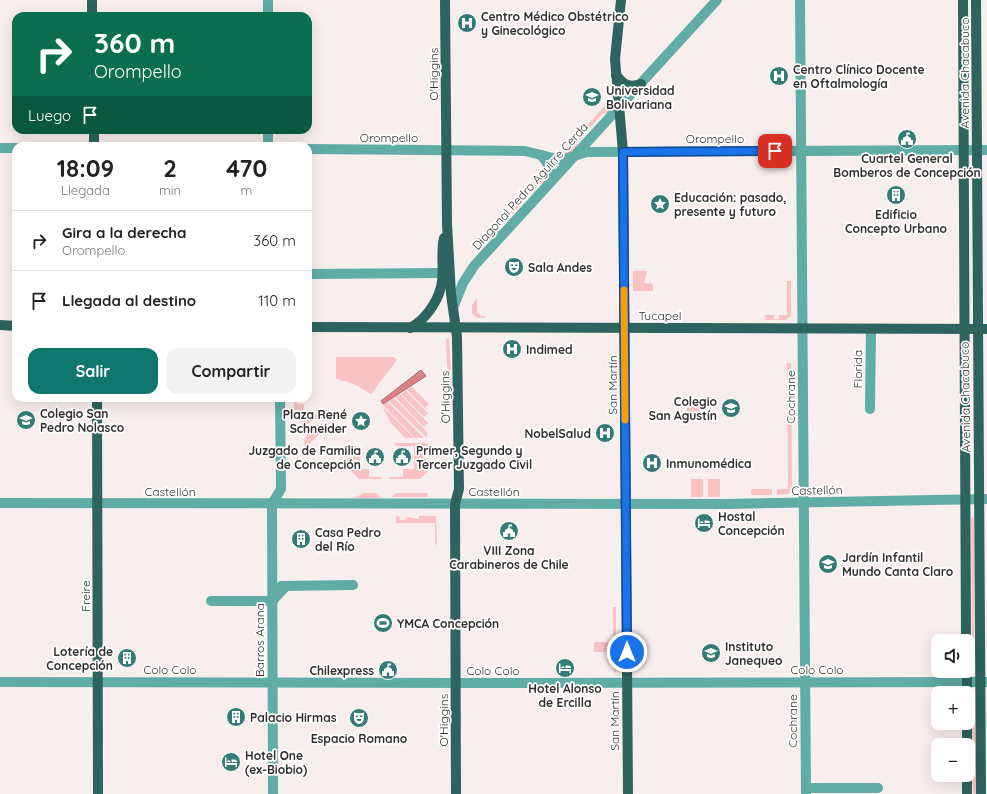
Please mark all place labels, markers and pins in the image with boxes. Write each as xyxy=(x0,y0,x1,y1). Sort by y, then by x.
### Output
place label: Centro Médico Obstétrico y Ginecológico xyxy=(481,9,629,38)
hospital icon: Centro Médico Obstétrico y Ginecológico xyxy=(456,12,478,34)
place label: Centro Clínico Docente en Oftalmología xyxy=(793,62,925,91)
hospital icon: Centro Clínico Docente en Oftalmología xyxy=(768,65,790,87)
place label: Universidad Bolivariana xyxy=(606,83,675,112)
school or university icon: Universidad Bolivariana xyxy=(581,86,603,108)
public building icon: Cuartel General Bomberos de Concepción xyxy=(896,128,918,150)
pin xyxy=(758,134,792,168)
place label: Cuartel General Bomberos de Concepción xyxy=(833,151,981,180)
building icon: Edificio Concepto Urbano xyxy=(885,184,907,206)
place label: Educación: pasado, presente y futuro xyxy=(674,190,787,219)
place icon: Educación: pasado, presente y futuro xyxy=(649,193,671,215)
place label: Edificio Concepto Urbano xyxy=(845,207,948,236)
theatre icon: Sala Andes xyxy=(503,256,525,278)
place label: Sala Andes xyxy=(528,260,592,275)
hospital icon: Indimed xyxy=(501,338,523,360)
place label: Indimed xyxy=(526,342,573,357)
place label: Colegio San Agustín xyxy=(649,394,717,423)
school or university icon: Colegio San Agustín xyxy=(720,397,742,419)
place label: Colegio San Pedro Nolasco xyxy=(40,406,125,435)
place label: Plaza René Schneider xyxy=(283,407,347,436)
school or university icon: Colegio San Pedro Nolasco xyxy=(15,409,37,431)
place icon: Plaza René Schneider xyxy=(350,410,372,432)
hospital icon: NobelSalud xyxy=(594,422,616,444)
place label: NobelSalud xyxy=(524,426,591,441)
place label: Juzgado de Familia de Concepción xyxy=(248,443,361,472)
place label: Primer, Segundo y Tercer Juzgado Civil xyxy=(416,443,532,472)
public building icon: Juzgado de Familia de Concepción xyxy=(364,446,386,468)
public building icon: Primer, Segundo y Tercer Juzgado Civil xyxy=(391,446,413,468)
hospital icon: Inmunomédica xyxy=(641,452,663,474)
place label: Inmunomédica xyxy=(666,456,752,471)
place label: Hostal Concepción xyxy=(718,509,785,538)
hotel icon: Hostal Concepción xyxy=(693,512,715,534)
public building icon: VIII Zona Carabineros de Chile xyxy=(498,520,520,542)
place label: Casa Pedro del Río xyxy=(315,525,382,554)
building icon: Casa Pedro del Río xyxy=(290,528,312,550)
place label: VIII Zona Carabineros de Chile xyxy=(449,543,569,572)
place label: Jardín Infantil Mundo Canta Claro xyxy=(842,550,954,579)
school or university icon: Jardín Infantil Mundo Canta Claro xyxy=(817,553,839,575)
sports icon: YMCA Concepción xyxy=(372,612,394,634)
place label: YMCA Concepción xyxy=(397,616,499,631)
place label: Instituto Janequeo xyxy=(725,639,783,668)
school or university icon: Instituto Janequeo xyxy=(700,642,722,664)
place label: Lotería de Concepción xyxy=(46,644,113,673)
building icon: Lotería de Concepción xyxy=(116,647,138,669)
hotel icon: Hotel Alonso de Ercilla xyxy=(554,657,576,679)
public building icon: Chilexpress xyxy=(377,659,399,681)
place label: Chilexpress xyxy=(309,663,374,678)
place label: Hotel Alonso de Ercilla xyxy=(528,681,602,710)
building icon: Palacio Hirmas xyxy=(225,706,247,728)
theatre icon: Espacio Romano xyxy=(348,707,370,729)
place label: Palacio Hirmas xyxy=(250,710,337,725)
place label: Espacio Romano xyxy=(311,731,408,746)
place label: Hotel One (ex-Biobio) xyxy=(245,748,307,777)
hotel icon: Hotel One (ex-Biobio) xyxy=(220,751,242,773)

